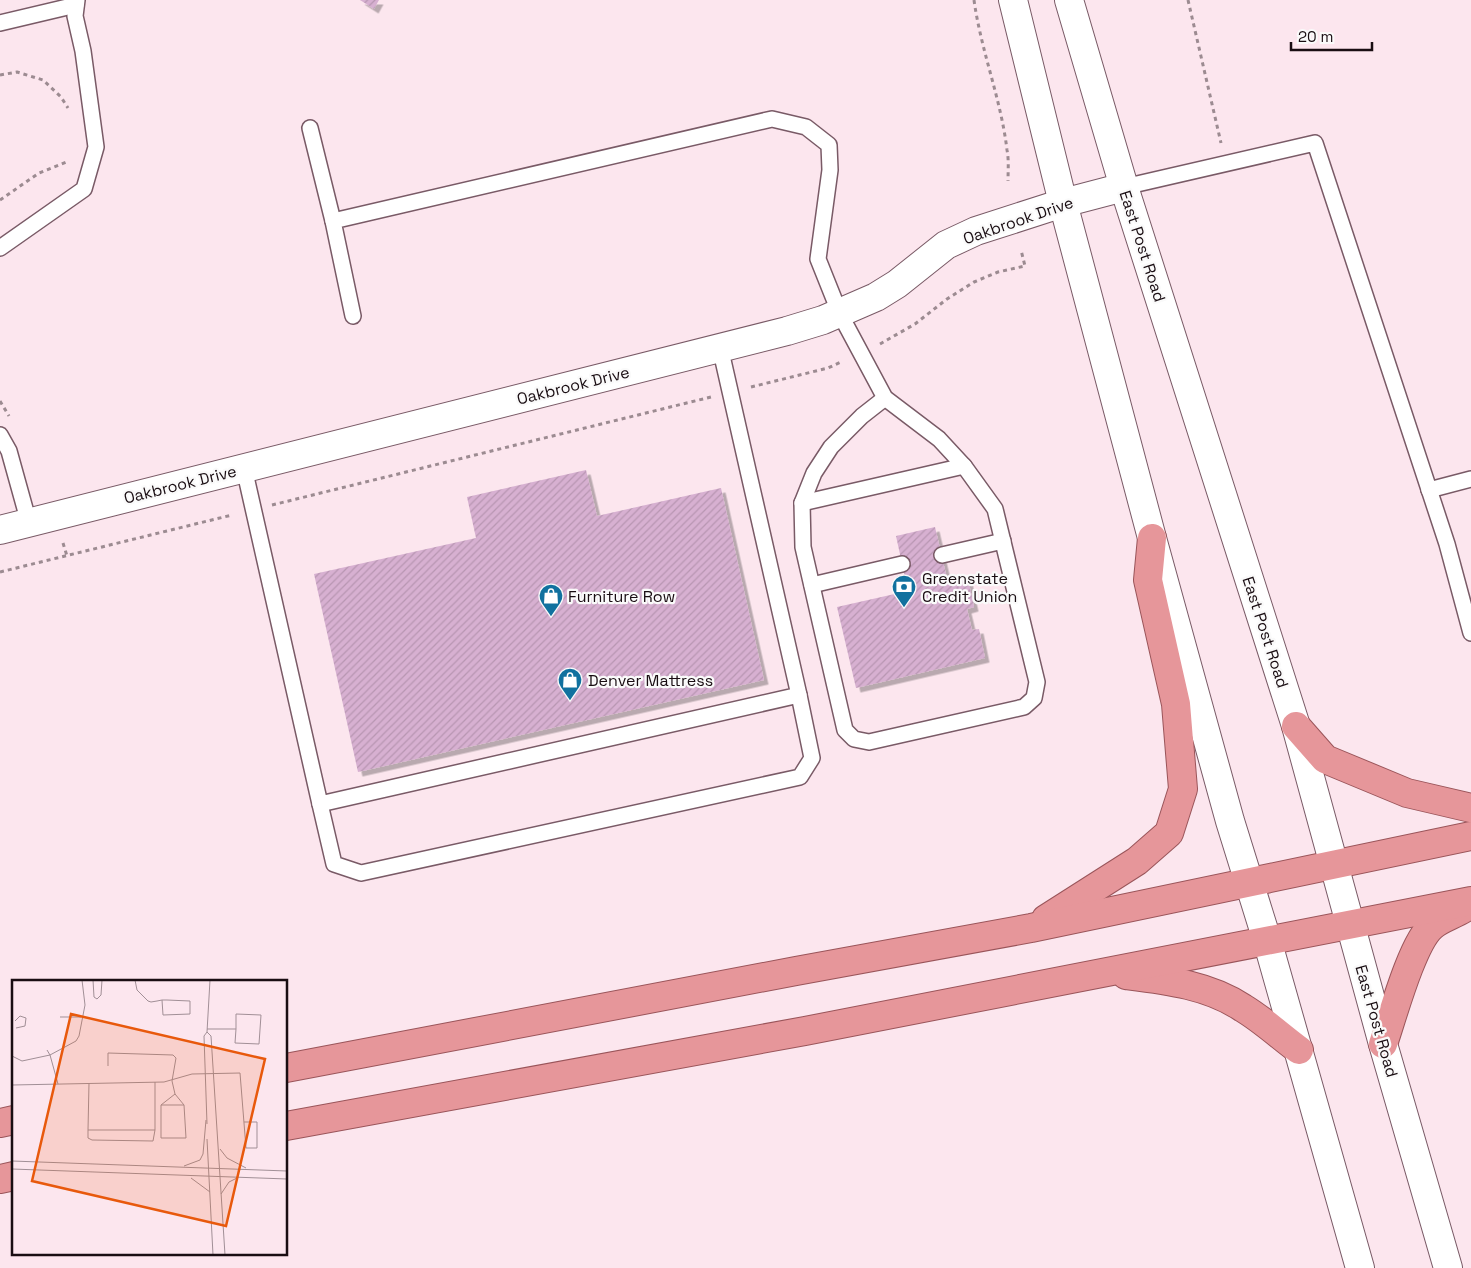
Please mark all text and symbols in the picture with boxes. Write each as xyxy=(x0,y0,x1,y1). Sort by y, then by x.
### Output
scale bar xyxy=(1291,20,1372,52)
text: 20 m xyxy=(1298,27,1333,46)
street label: East Post Road xyxy=(1115,188,1170,305)
street label: Oakbrook Drive xyxy=(960,192,1076,249)
street label: Oakbrook Drive xyxy=(515,361,632,410)
street label: Oakbrook Drive xyxy=(122,460,239,509)
place label: Greenstate Credit Union xyxy=(922,568,1017,607)
bank icon: Greenstate Credit Union xyxy=(891,574,917,608)
street label: East Post Road xyxy=(1238,574,1293,691)
shop icon: Furniture Row xyxy=(538,583,564,617)
place label: Furniture Row xyxy=(568,586,675,607)
shop icon: Denver Mattress xyxy=(557,667,583,701)
place label: Denver Mattress xyxy=(588,670,713,691)
street label: East Post Road xyxy=(1350,962,1403,1080)
inset map xyxy=(12,980,288,1256)

